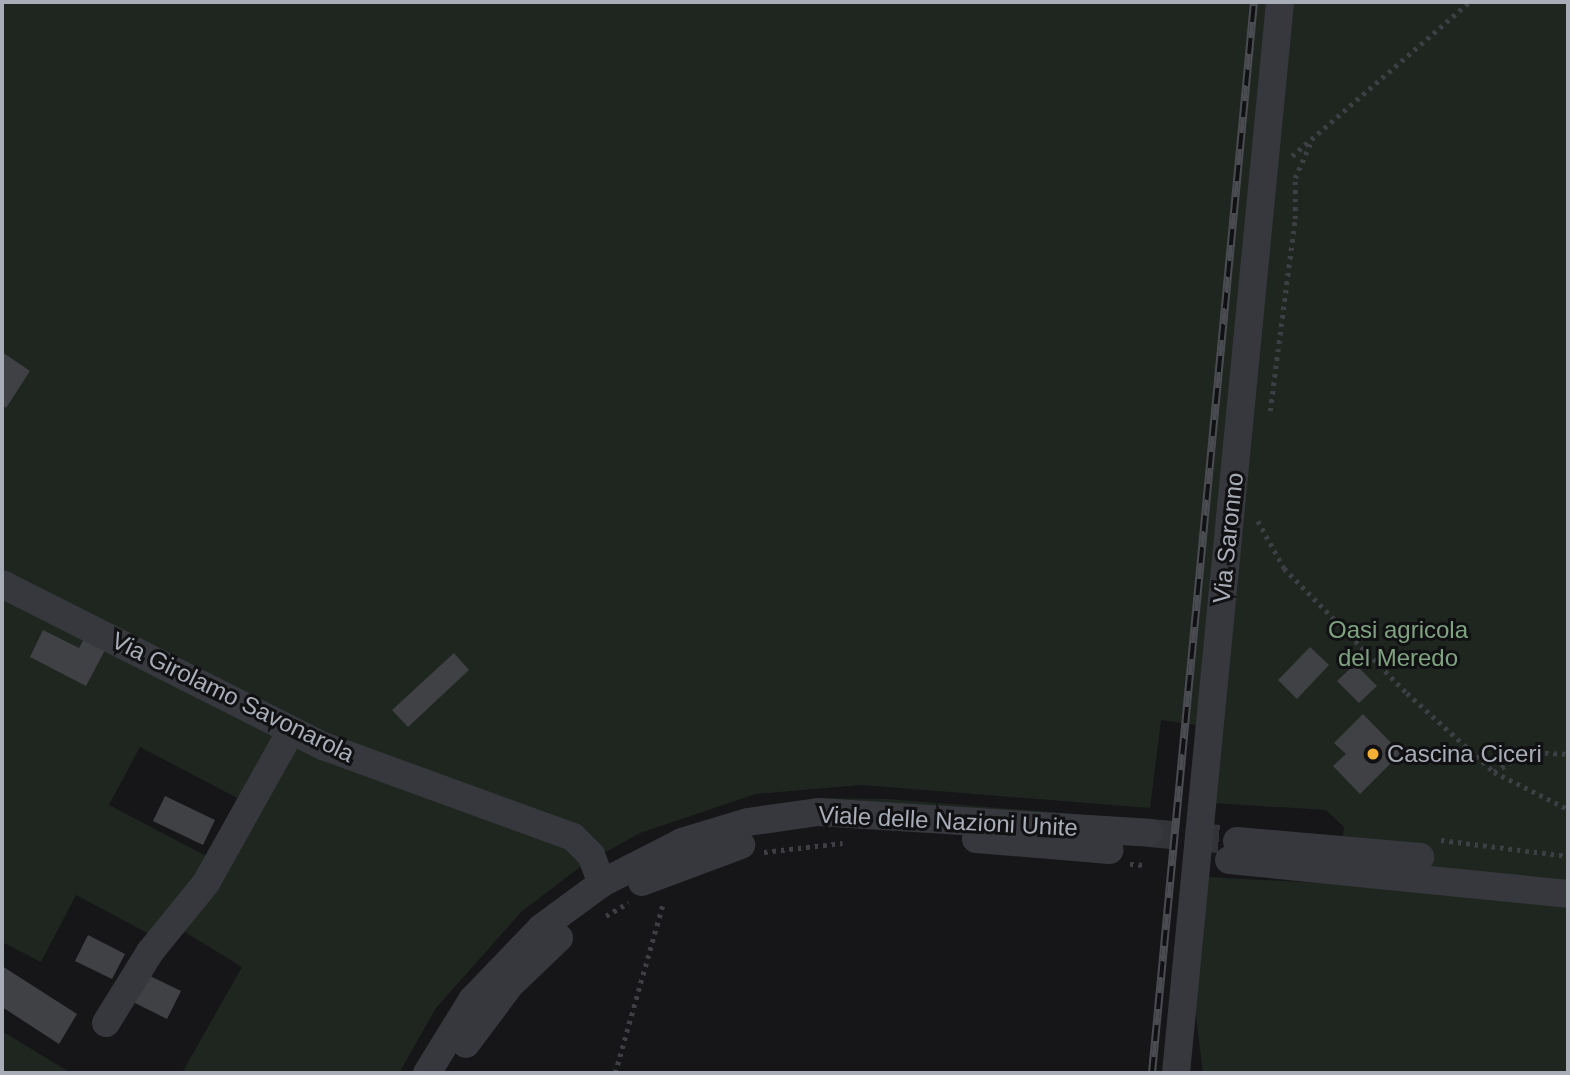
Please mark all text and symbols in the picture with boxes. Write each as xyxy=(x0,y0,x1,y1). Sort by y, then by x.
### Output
street label: Via Saronno xyxy=(1207,471,1249,605)
park label: Oasi agricola del Meredo xyxy=(1328,616,1468,672)
street label: Via Girolamo Savonarola xyxy=(107,626,359,768)
place label: Cascina Ciceri xyxy=(1387,740,1542,768)
marker: Cascina Ciceri xyxy=(1365,746,1381,762)
street label: Viale delle Nazioni Unite xyxy=(818,800,1078,842)

